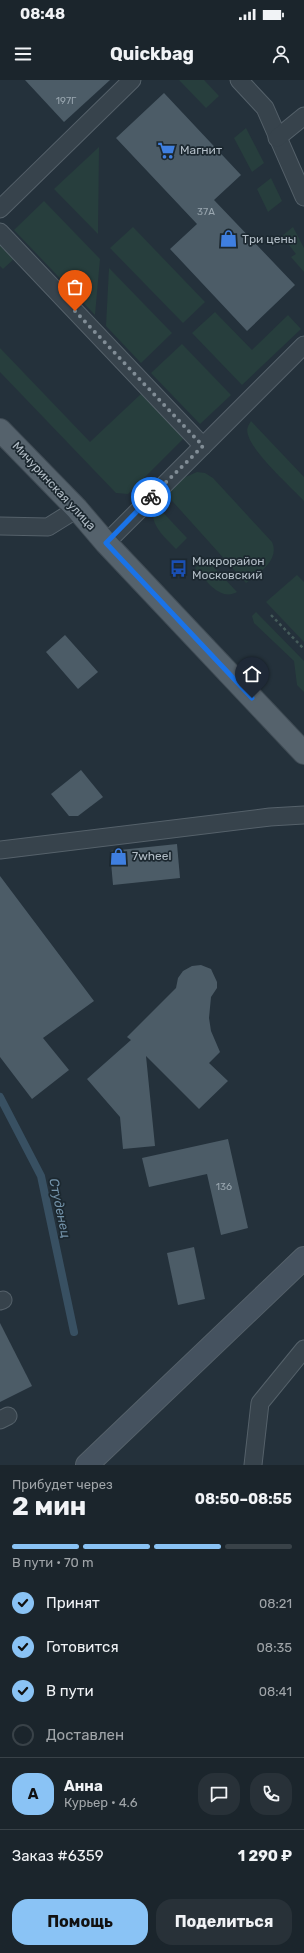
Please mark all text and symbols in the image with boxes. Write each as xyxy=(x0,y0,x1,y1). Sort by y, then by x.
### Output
text: 08:48 xyxy=(20,5,65,23)
icon: menu xyxy=(12,43,34,65)
text: Quickbag xyxy=(110,43,194,65)
icon: person xyxy=(270,43,292,65)
house number: 197Г xyxy=(56,95,77,107)
supermarket icon: Магнит xyxy=(157,140,177,160)
place label: Магнит xyxy=(180,143,222,157)
house number: 37А xyxy=(197,206,215,218)
shop icon: Три цены xyxy=(219,229,239,249)
place label: Три цены xyxy=(242,232,296,246)
pin xyxy=(58,270,92,311)
icon: bag xyxy=(64,276,86,298)
street label: Мичуринская улица xyxy=(10,439,98,533)
courier xyxy=(131,477,171,517)
icon: bike xyxy=(140,486,162,508)
place label: Микрорайон Московский xyxy=(192,554,265,582)
bus stop icon: Микрорайон Московский xyxy=(169,558,189,578)
pin xyxy=(235,657,269,698)
icon: home xyxy=(241,663,263,685)
shop icon: 7wheel xyxy=(109,846,129,866)
place label: 7wheel xyxy=(132,849,172,863)
water label: Студенец xyxy=(46,1177,74,1239)
house number: 136 xyxy=(216,1181,232,1193)
text: Прибудет через xyxy=(12,1477,113,1492)
text: 08:50–08:55 xyxy=(195,1490,292,1508)
text: 2 мин xyxy=(12,1491,86,1522)
text: В пути · 70 m xyxy=(12,1555,94,1570)
icon: check xyxy=(12,1592,34,1614)
text: Принят xyxy=(46,1594,100,1612)
text: 08:21 xyxy=(259,1596,292,1611)
icon: check xyxy=(12,1636,34,1658)
text: Готовится xyxy=(46,1638,119,1656)
text: 08:35 xyxy=(257,1640,292,1655)
icon: check xyxy=(12,1680,34,1702)
text: В пути xyxy=(46,1682,94,1700)
text: 08:41 xyxy=(259,1684,292,1699)
text: Доставлен xyxy=(46,1726,124,1744)
button: chat xyxy=(198,1773,240,1815)
button: phone xyxy=(250,1773,292,1815)
text: Анна xyxy=(64,1777,103,1795)
text: А xyxy=(28,1785,38,1803)
text: Курьер · 4.6 xyxy=(64,1795,138,1810)
text: Заказ #6359 xyxy=(12,1847,104,1865)
text: 1 290 ₽ xyxy=(238,1847,292,1865)
button: Помощь xyxy=(12,1899,148,1945)
button: Поделиться xyxy=(156,1899,292,1945)

